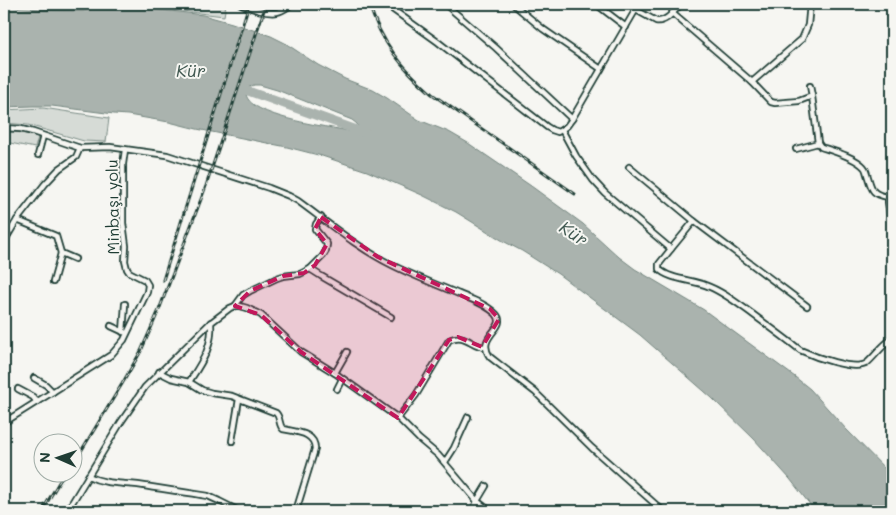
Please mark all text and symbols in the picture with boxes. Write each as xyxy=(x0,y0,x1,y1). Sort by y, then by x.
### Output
water label: Kür xyxy=(176,58,206,82)
street label: Minbaşı yolu xyxy=(101,159,123,255)
water label: Kür xyxy=(555,215,593,251)
north arrow xyxy=(32,432,82,482)
text: N xyxy=(35,452,54,463)

